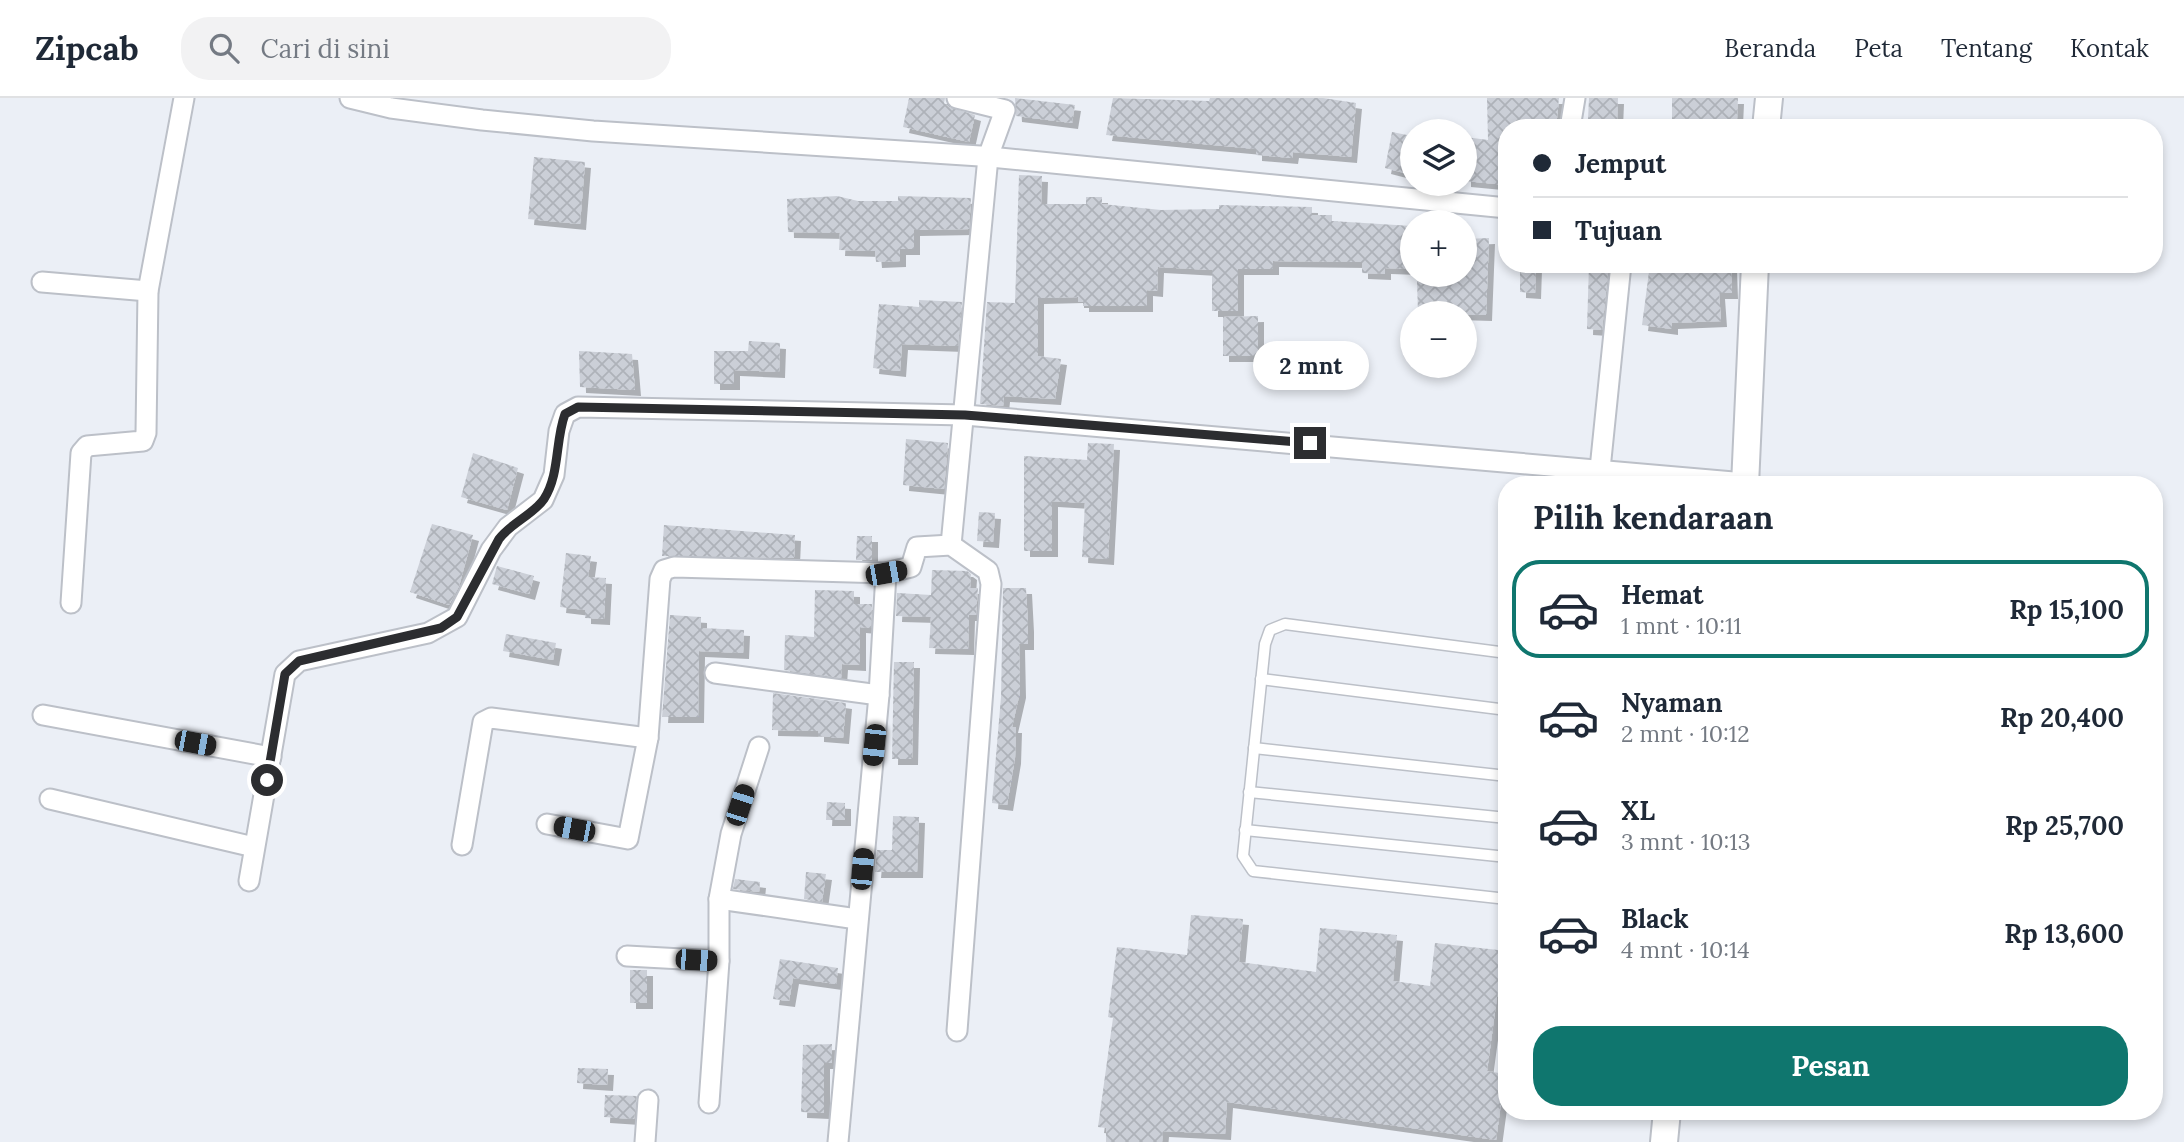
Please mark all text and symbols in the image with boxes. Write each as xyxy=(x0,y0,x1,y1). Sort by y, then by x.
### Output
search box xyxy=(181,17,671,80)
text: Zipcab xyxy=(35,27,139,69)
icon: search xyxy=(205,29,243,67)
text: Cari di sini xyxy=(261,32,390,65)
text: Beranda xyxy=(1724,33,1816,64)
text: Peta xyxy=(1854,33,1903,64)
text: Tentang xyxy=(1941,33,2032,64)
text: Kontak xyxy=(2070,33,2149,64)
map controls xyxy=(1400,119,1477,378)
button: layers xyxy=(1400,119,1477,196)
text: Jemput xyxy=(1575,147,1666,180)
button: + xyxy=(1400,210,1477,287)
text: Tujuan xyxy=(1575,214,1662,247)
button: − xyxy=(1400,301,1477,378)
callout: 2 mnt xyxy=(1252,342,1368,390)
text: 2 mnt xyxy=(1279,351,1343,380)
route end xyxy=(1294,427,1326,459)
text: Pilih kendaraan xyxy=(1533,497,1773,538)
car xyxy=(864,559,909,587)
icon: car xyxy=(1537,578,1600,641)
text: Hemat xyxy=(1621,578,1703,611)
text: Rp 15,100 xyxy=(2009,593,2124,626)
text: 1 mnt · 10:11 xyxy=(1621,611,1742,640)
icon: car xyxy=(1537,686,1600,749)
text: Nyaman xyxy=(1621,686,1722,719)
text: Rp 20,400 xyxy=(2000,701,2124,734)
text: 2 mnt · 10:12 xyxy=(1621,719,1750,748)
car xyxy=(862,723,887,767)
car xyxy=(173,729,218,757)
route start xyxy=(251,764,283,796)
car xyxy=(724,782,757,828)
icon: car xyxy=(1537,794,1600,857)
text: XL xyxy=(1621,794,1655,827)
text: Rp 25,700 xyxy=(2005,809,2124,842)
car xyxy=(552,815,597,843)
text: 3 mnt · 10:13 xyxy=(1621,827,1751,856)
car xyxy=(850,847,875,891)
icon: car xyxy=(1537,902,1600,965)
text: Black xyxy=(1621,902,1689,935)
text: Rp 13,600 xyxy=(2004,917,2124,950)
text: 4 mnt · 10:14 xyxy=(1621,935,1750,964)
car xyxy=(675,948,718,972)
button: Pesan xyxy=(1533,1026,2128,1106)

